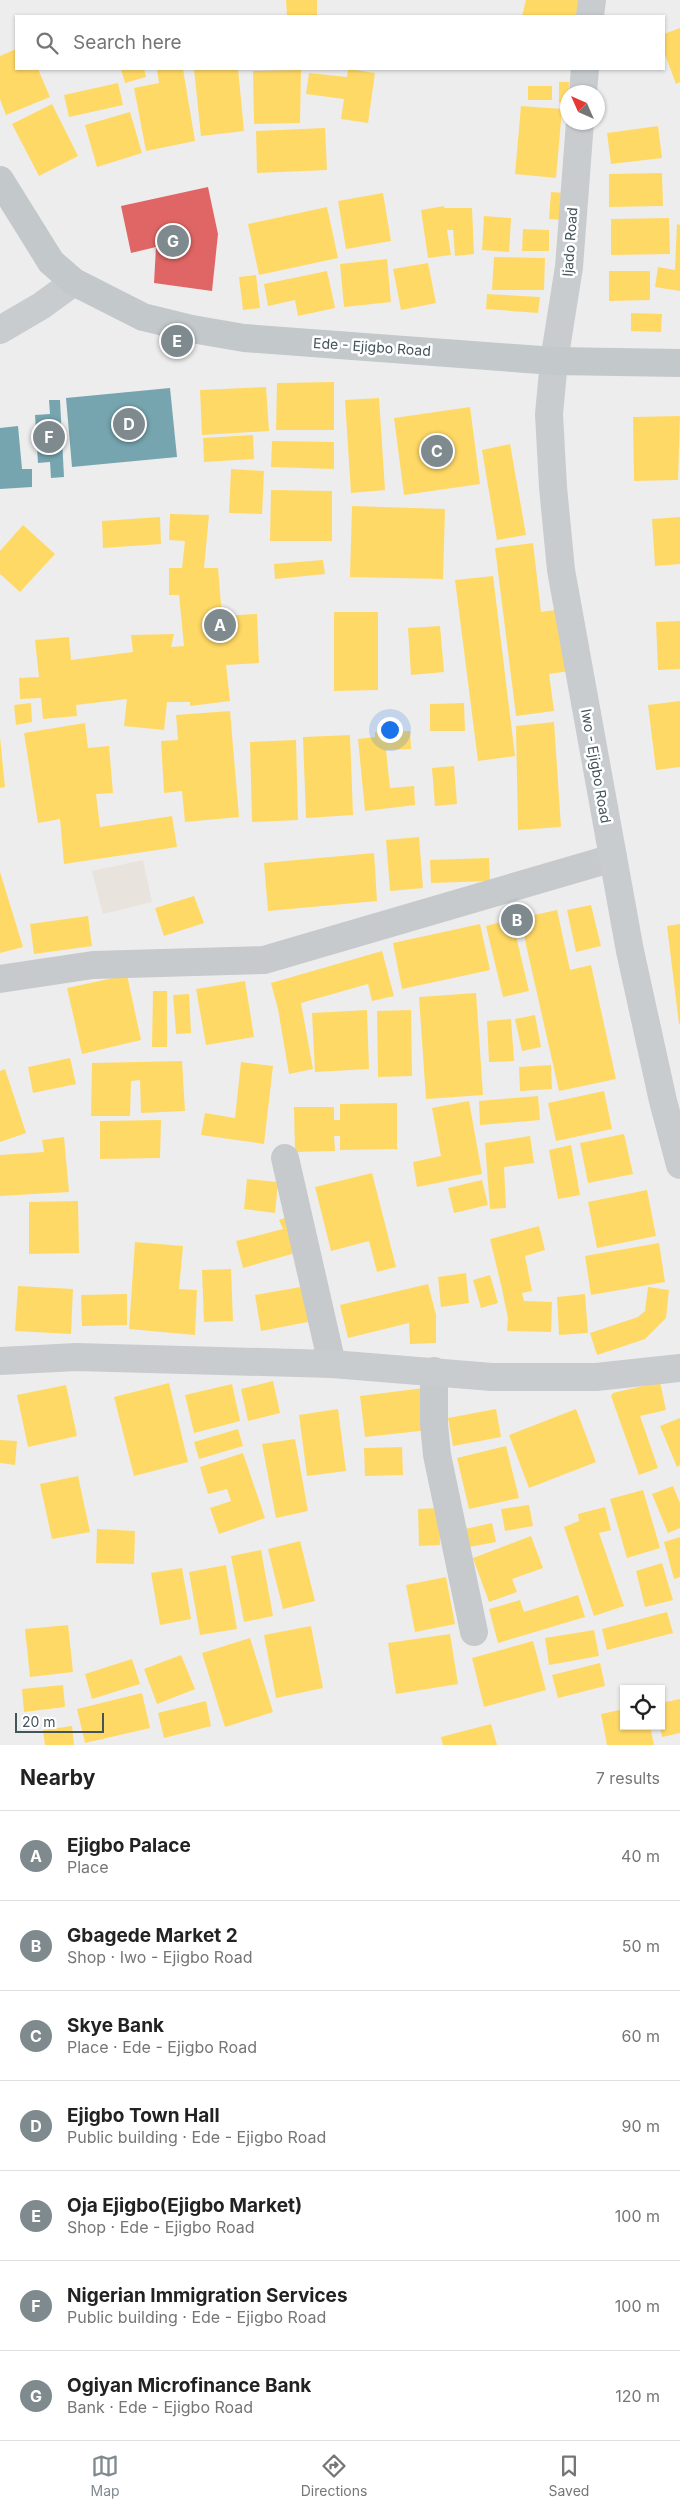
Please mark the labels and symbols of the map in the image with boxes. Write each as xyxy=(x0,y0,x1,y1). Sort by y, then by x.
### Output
north arrow xyxy=(560,85,605,130)
street label: Ijado Road xyxy=(559,207,580,277)
pin: G xyxy=(157,222,189,260)
pin: E xyxy=(161,322,193,360)
street label: Ede - Ejigbo Road xyxy=(313,334,431,359)
pin: D xyxy=(113,405,145,443)
pin: F xyxy=(33,418,65,456)
pin: C xyxy=(421,432,453,470)
pin: A xyxy=(204,606,236,644)
street label: Iwo - Ejigbo Road xyxy=(578,707,615,825)
your location xyxy=(377,717,403,743)
pin: B xyxy=(501,901,533,939)
scale bar xyxy=(15,1710,104,1733)

